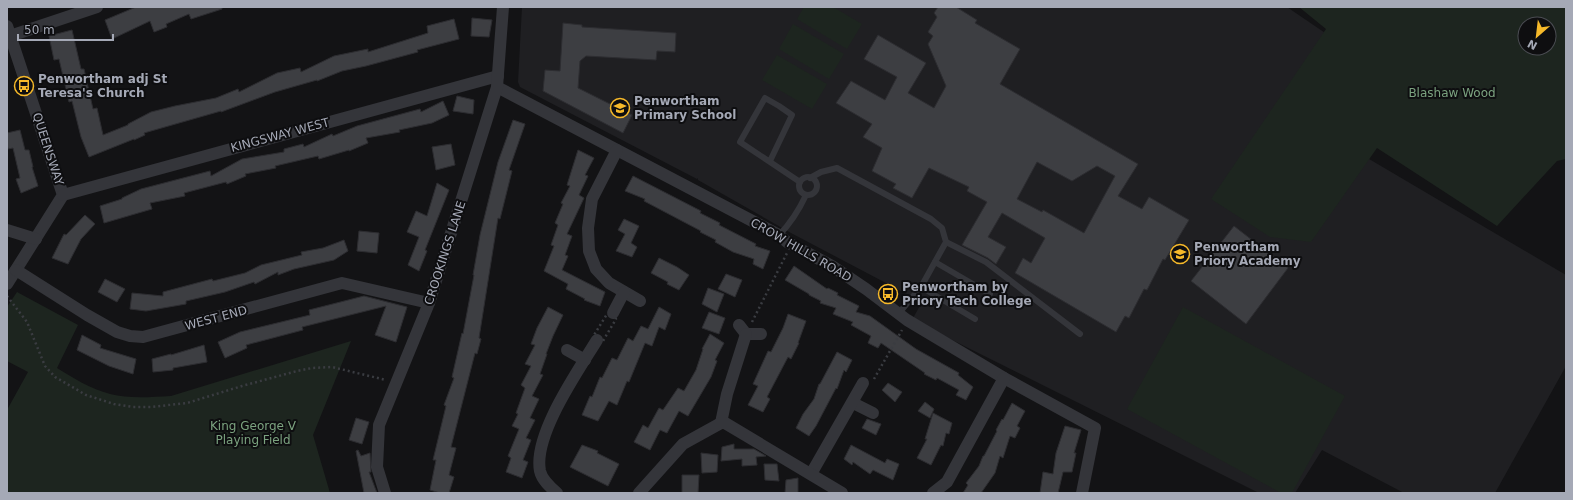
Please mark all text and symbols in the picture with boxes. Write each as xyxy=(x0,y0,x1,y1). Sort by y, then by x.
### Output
scale bar xyxy=(18,16,113,42)
north arrow xyxy=(1517,16,1557,56)
text: 50 m xyxy=(24,23,55,37)
text: N xyxy=(1525,36,1540,52)
place label: Penwortham adj St Teresa's Church xyxy=(38,72,167,100)
bus stop icon: Penwortham adj St Teresa's Church xyxy=(13,75,35,97)
park label: Blashaw Wood xyxy=(1408,86,1496,100)
place label: Penwortham Primary School xyxy=(634,94,736,122)
school or university icon: Penwortham Primary School xyxy=(609,97,631,119)
street label: QUEENSWAY xyxy=(30,111,67,188)
street label: KINGSWAY WEST xyxy=(229,115,331,155)
street label: CROOKINGS LANE xyxy=(422,199,468,307)
street label: CROW HILLS ROAD xyxy=(748,215,854,285)
place label: Penwortham Priory Academy xyxy=(1194,240,1301,268)
school or university icon: Penwortham Priory Academy xyxy=(1169,243,1191,265)
place label: Penwortham by Priory Tech College xyxy=(902,280,1032,308)
bus stop icon: Penwortham by Priory Tech College xyxy=(877,283,899,305)
street label: WEST END xyxy=(183,303,249,333)
park label: King George V Playing Field xyxy=(210,419,297,447)

